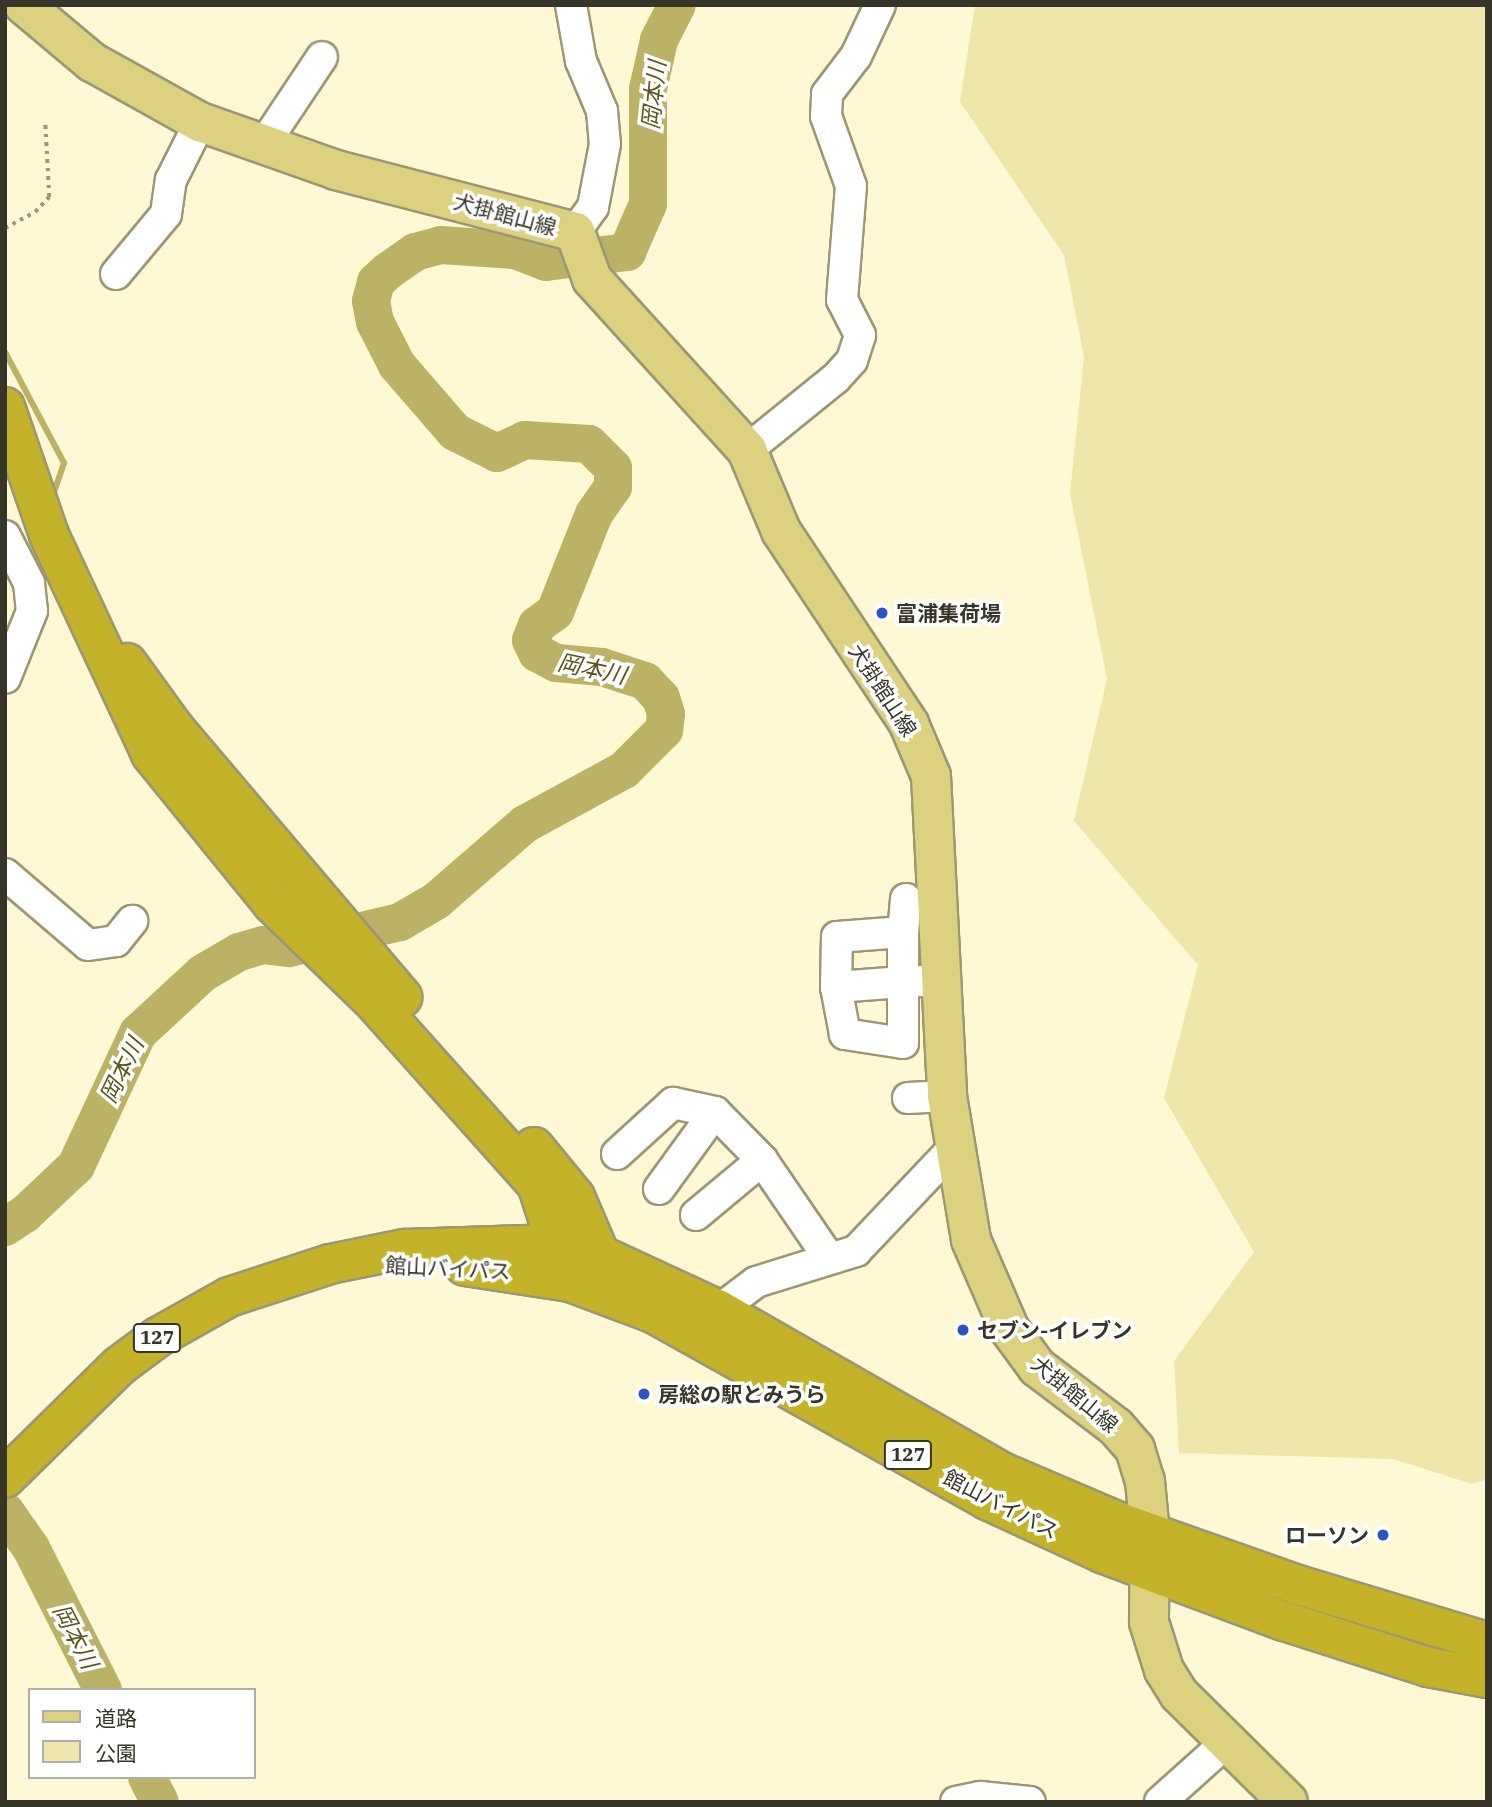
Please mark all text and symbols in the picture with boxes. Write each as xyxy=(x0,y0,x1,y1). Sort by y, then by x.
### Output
water label: 岡本川 xyxy=(636,59,670,131)
street label: 犬掛館山線 xyxy=(451,188,559,240)
place label: 富浦集荷場 xyxy=(896,600,1001,626)
marker: 富浦集荷場 xyxy=(874,605,890,621)
street label: 犬掛館山線 xyxy=(844,639,922,741)
water label: 岡本川 xyxy=(555,647,629,689)
water label: 岡本川 xyxy=(93,1033,149,1107)
street label: 館山バイパス xyxy=(384,1252,512,1284)
place label: セブン-イレブン xyxy=(977,1317,1132,1343)
road number: 127 xyxy=(132,1322,182,1354)
marker: セブン-イレブン xyxy=(955,1322,971,1338)
street label: 犬掛館山線 xyxy=(1027,1351,1123,1437)
place label: 房総の駅とみうら xyxy=(658,1381,826,1407)
marker: 房総の駅とみうら xyxy=(636,1386,652,1402)
road number: 127 xyxy=(884,1440,932,1470)
street label: 館山バイパス xyxy=(939,1464,1063,1544)
place label: ローソン xyxy=(1285,1522,1369,1548)
marker: ローソン xyxy=(1375,1527,1391,1543)
water label: 岡本川 xyxy=(48,1599,104,1673)
legend xyxy=(28,1688,256,1779)
text: 道路 xyxy=(95,1704,137,1732)
text: 公園 xyxy=(95,1739,137,1767)

